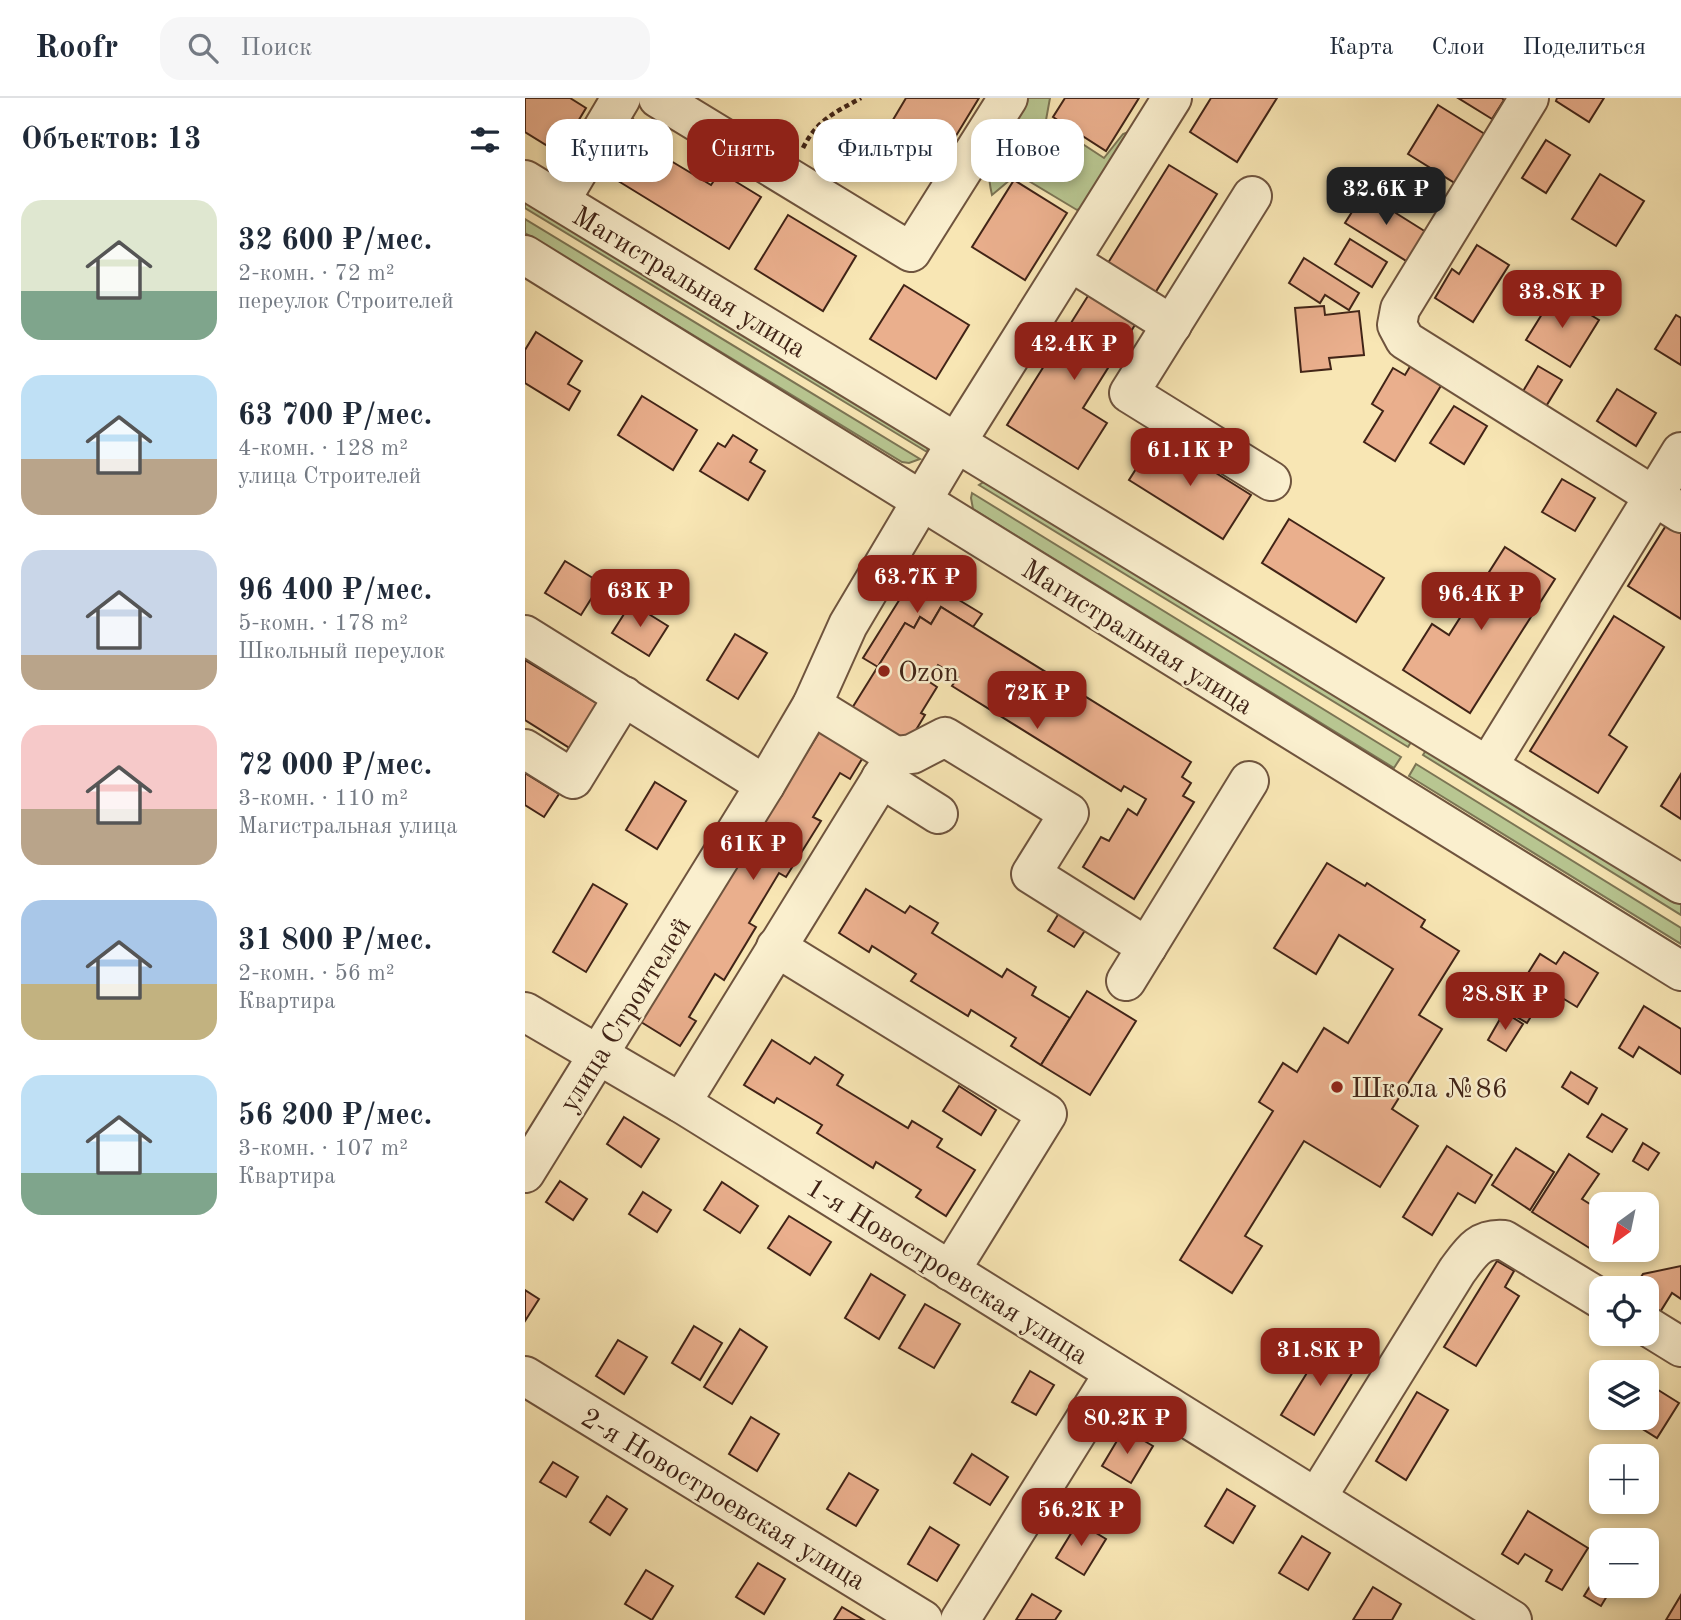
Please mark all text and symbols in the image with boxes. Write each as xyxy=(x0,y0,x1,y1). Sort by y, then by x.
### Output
search box xyxy=(160,17,650,80)
icon: search xyxy=(184,29,222,67)
text: Roofr xyxy=(35,32,118,65)
text: Поиск xyxy=(240,35,312,61)
text: Карта xyxy=(1329,36,1394,60)
text: Слои xyxy=(1432,36,1485,60)
text: Поделиться xyxy=(1523,36,1646,60)
chip: Купить xyxy=(546,119,673,182)
chip: Снять xyxy=(687,119,799,182)
chip: Фильтры xyxy=(813,119,957,182)
chip: Новое xyxy=(971,119,1084,182)
icon: filters xyxy=(466,121,504,159)
text: Объектов: 13 xyxy=(21,125,201,155)
pin: 32.6K ₽ xyxy=(1321,167,1451,227)
text: 32.6K ₽ xyxy=(1343,178,1429,201)
street label: Магистральная улица xyxy=(567,203,810,364)
text: 32 600 ₽/мес. xyxy=(238,226,432,256)
icon: home xyxy=(77,228,161,312)
text: 2-комн. · 72 m² xyxy=(238,262,395,285)
pin: 33.8K ₽ xyxy=(1497,271,1627,330)
text: 33.8K ₽ xyxy=(1519,281,1605,304)
text: переулок Строителей xyxy=(238,290,454,313)
pin: 42.4K ₽ xyxy=(1009,322,1139,382)
text: 42.4K ₽ xyxy=(1031,333,1117,356)
text: 63 700 ₽/мес. xyxy=(238,401,432,431)
icon: home xyxy=(77,403,161,487)
pin: 61.1K ₽ xyxy=(1125,428,1255,488)
text: 4-комн. · 128 m² xyxy=(238,437,408,460)
text: 61.1K ₽ xyxy=(1147,439,1233,462)
text: улица Строителей xyxy=(238,465,421,488)
pin: 63.7K ₽ xyxy=(852,556,982,615)
street label: Магистральная улица xyxy=(1016,556,1257,721)
text: 63.7K ₽ xyxy=(874,566,960,589)
pin: 63K ₽ xyxy=(591,570,689,629)
pin: 96.4K ₽ xyxy=(1416,573,1546,632)
text: 96 400 ₽/мес. xyxy=(238,576,432,606)
icon: home xyxy=(77,578,161,662)
text: 63K ₽ xyxy=(607,580,673,603)
text: 96.4K ₽ xyxy=(1438,583,1524,606)
text: 5-комн. · 178 m² xyxy=(238,612,408,635)
text: Школьный переулок xyxy=(238,640,445,663)
place label: Ozon xyxy=(898,660,959,688)
marker: Ozon xyxy=(876,663,892,679)
pin: 72K ₽ xyxy=(988,672,1086,731)
text: 72K ₽ xyxy=(1004,682,1070,705)
text: 72 000 ₽/мес. xyxy=(238,751,432,781)
icon: home xyxy=(77,753,161,837)
text: 3-комн. · 110 m² xyxy=(238,787,408,810)
text: Магистральная улица xyxy=(238,815,458,838)
pin: 61K ₽ xyxy=(704,822,802,882)
text: 61K ₽ xyxy=(720,833,786,856)
street label: улица Строителей xyxy=(556,914,698,1118)
text: 31 800 ₽/мес. xyxy=(238,926,432,956)
icon: home xyxy=(77,928,161,1012)
text: 2-комн. · 56 m² xyxy=(238,962,395,985)
pin: 28.8K ₽ xyxy=(1440,972,1570,1032)
text: 28.8K ₽ xyxy=(1462,983,1548,1006)
text: Квартира xyxy=(238,990,336,1013)
place label: Школа №86 xyxy=(1351,1076,1508,1104)
marker: Школа №86 xyxy=(1329,1079,1345,1095)
text: 56 200 ₽/мес. xyxy=(238,1101,432,1131)
icon: home xyxy=(77,1103,161,1187)
text: 3-комн. · 107 m² xyxy=(238,1137,408,1160)
text: Квартира xyxy=(238,1165,336,1188)
street label: 1-я Новостроевская улица xyxy=(801,1174,1092,1371)
north arrow xyxy=(1589,1192,1659,1262)
map controls xyxy=(1589,1192,1659,1598)
button: locate xyxy=(1589,1276,1659,1346)
pin: 31.8K ₽ xyxy=(1255,1328,1385,1388)
text: 31.8K ₽ xyxy=(1277,1339,1363,1362)
button: layers xyxy=(1589,1360,1659,1430)
pin: 80.2K ₽ xyxy=(1062,1396,1192,1456)
street label: 2-я Новостроевская улица xyxy=(575,1404,870,1597)
text: 80.2K ₽ xyxy=(1084,1407,1170,1430)
button: + xyxy=(1589,1444,1659,1514)
pin: 56.2K ₽ xyxy=(1016,1488,1146,1548)
text: 56.2K ₽ xyxy=(1038,1499,1124,1522)
button: − xyxy=(1589,1528,1659,1598)

